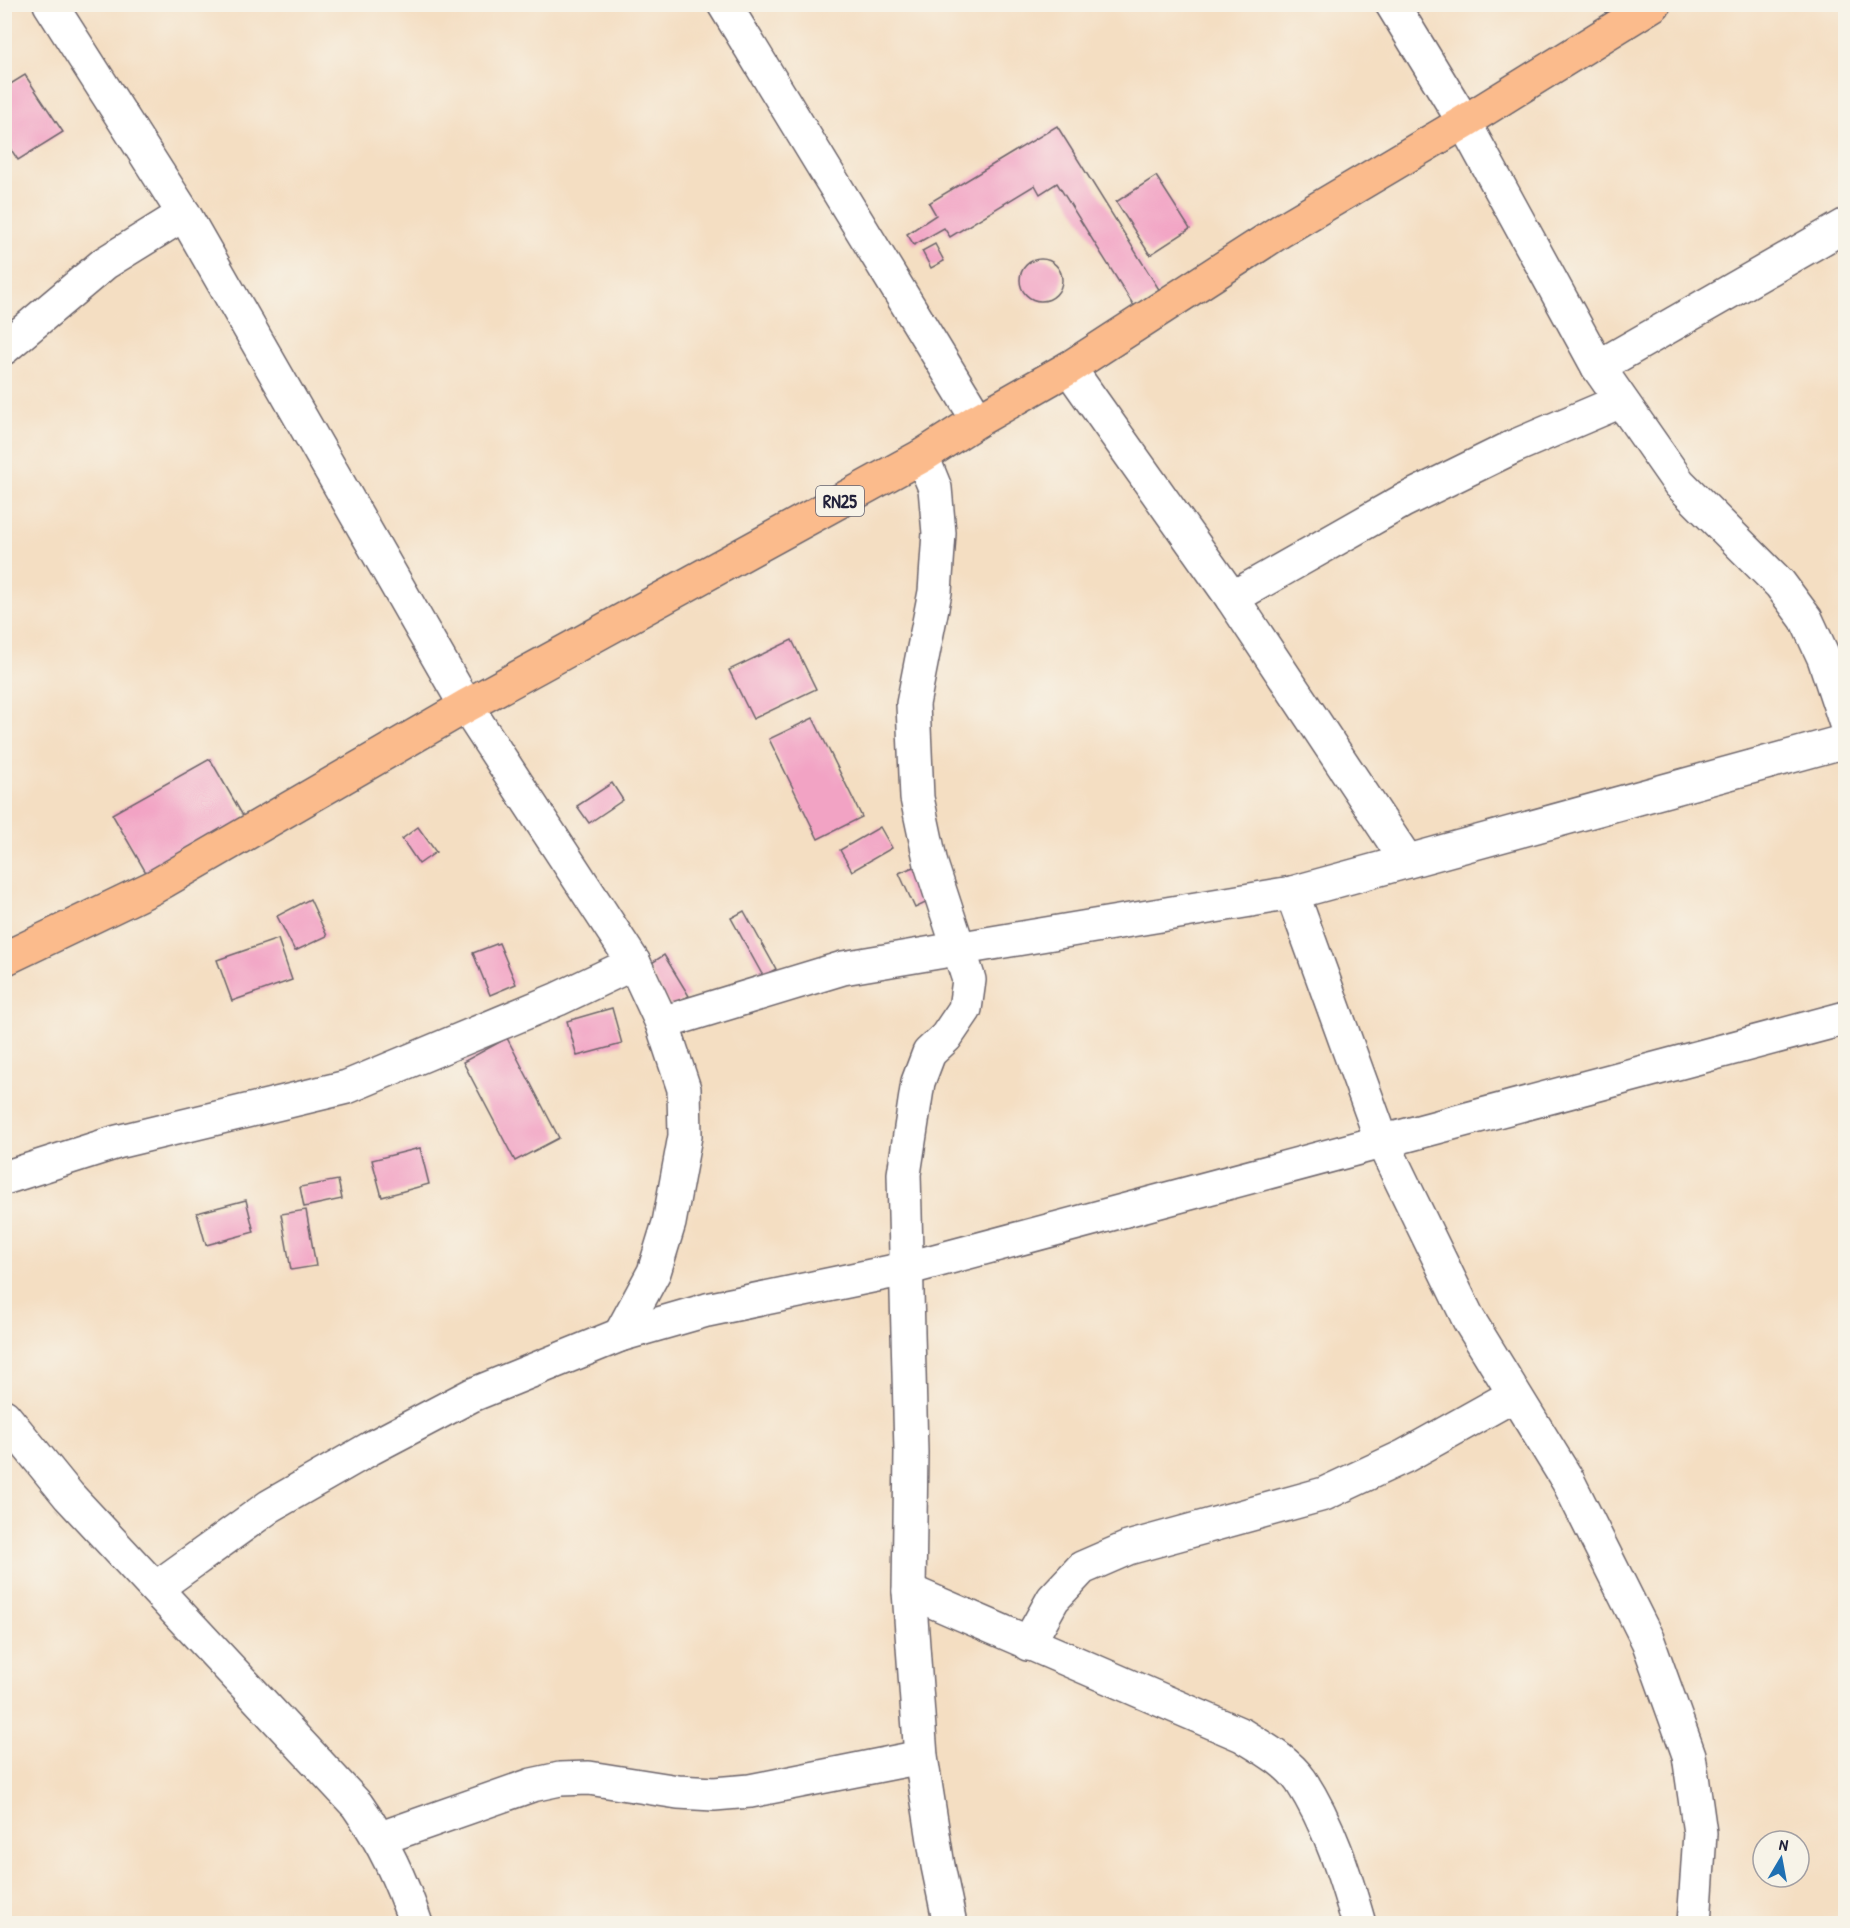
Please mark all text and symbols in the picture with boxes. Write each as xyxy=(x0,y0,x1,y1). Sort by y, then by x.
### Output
road number: RN25 xyxy=(816,486,864,516)
north arrow xyxy=(1751,1829,1811,1889)
text: N xyxy=(1778,1833,1790,1856)

